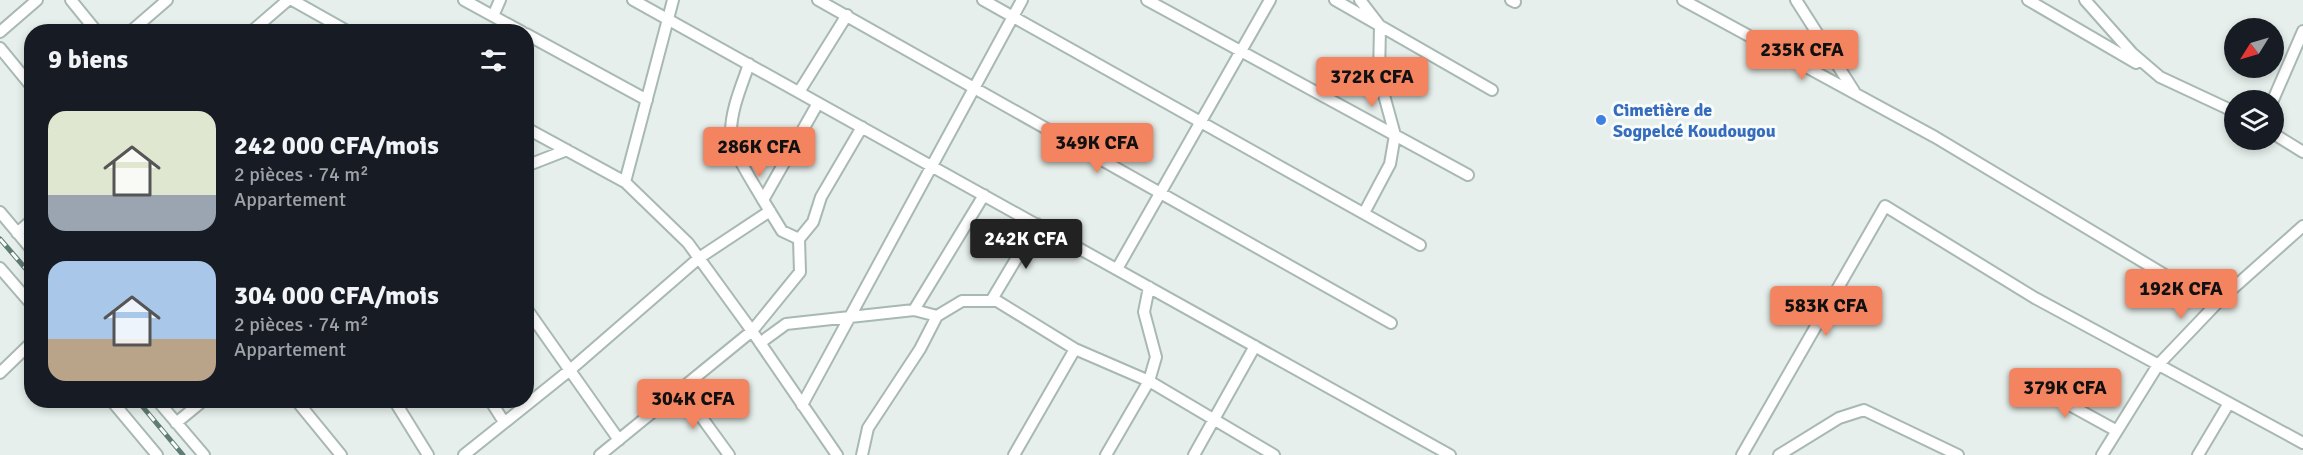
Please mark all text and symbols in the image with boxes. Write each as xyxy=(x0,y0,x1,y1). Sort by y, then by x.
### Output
north arrow xyxy=(2224,18,2284,78)
map controls xyxy=(2224,18,2284,150)
pin: 235K CFA xyxy=(1740,30,1864,81)
text: 235K CFA xyxy=(1760,37,1844,62)
text: 9 biens xyxy=(48,44,128,76)
icon: filters xyxy=(477,44,510,77)
pin: 372K CFA xyxy=(1310,57,1434,108)
text: 372K CFA xyxy=(1330,64,1414,89)
button: layers xyxy=(2224,90,2284,150)
place label: Cimetière de Sogpelcé Koudougou xyxy=(1613,99,1776,142)
marker: Cimetière de Sogpelcé Koudougou xyxy=(1594,113,1608,127)
pin: 349K CFA xyxy=(1035,123,1159,174)
pin: 286K CFA xyxy=(697,127,821,178)
text: 242 000 CFA/mois xyxy=(234,130,439,162)
text: 349K CFA xyxy=(1055,130,1139,155)
text: 286K CFA xyxy=(717,134,801,159)
icon: home xyxy=(96,135,168,207)
text: 2 pièces · 74 m² xyxy=(234,162,369,187)
text: Appartement xyxy=(234,187,346,212)
pin: 242K CFA xyxy=(964,219,1088,270)
text: 242K CFA xyxy=(984,226,1068,251)
pin: 192K CFA xyxy=(2119,269,2243,320)
text: 192K CFA xyxy=(2139,276,2223,301)
text: 304 000 CFA/mois xyxy=(234,280,439,312)
icon: home xyxy=(96,285,168,357)
pin: 583K CFA xyxy=(1764,286,1888,337)
text: 583K CFA xyxy=(1784,293,1868,318)
text: 2 pièces · 74 m² xyxy=(234,312,369,337)
text: Appartement xyxy=(234,337,346,362)
pin: 379K CFA xyxy=(2003,368,2127,419)
text: 379K CFA xyxy=(2023,375,2107,400)
pin: 304K CFA xyxy=(631,379,755,430)
text: 304K CFA xyxy=(651,386,735,411)

